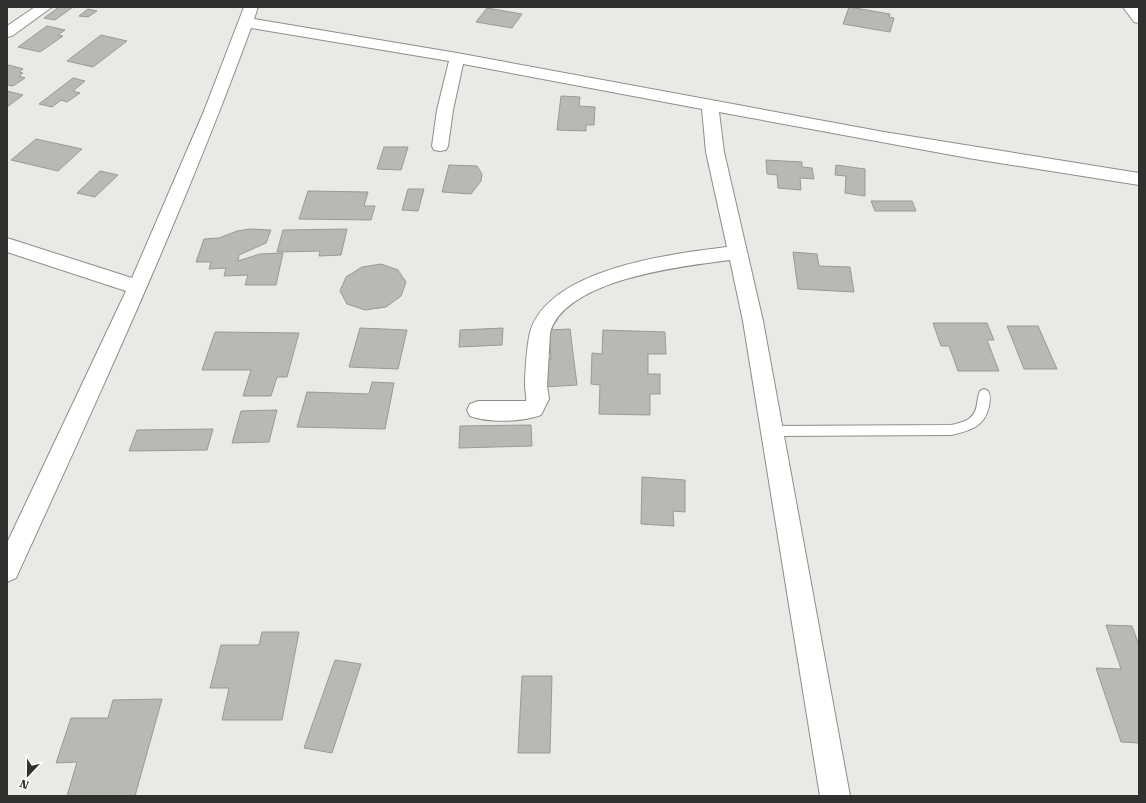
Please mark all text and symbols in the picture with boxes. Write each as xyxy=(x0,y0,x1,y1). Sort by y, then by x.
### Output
north arrow xyxy=(8,755,48,795)
text: N xyxy=(18,776,31,791)

